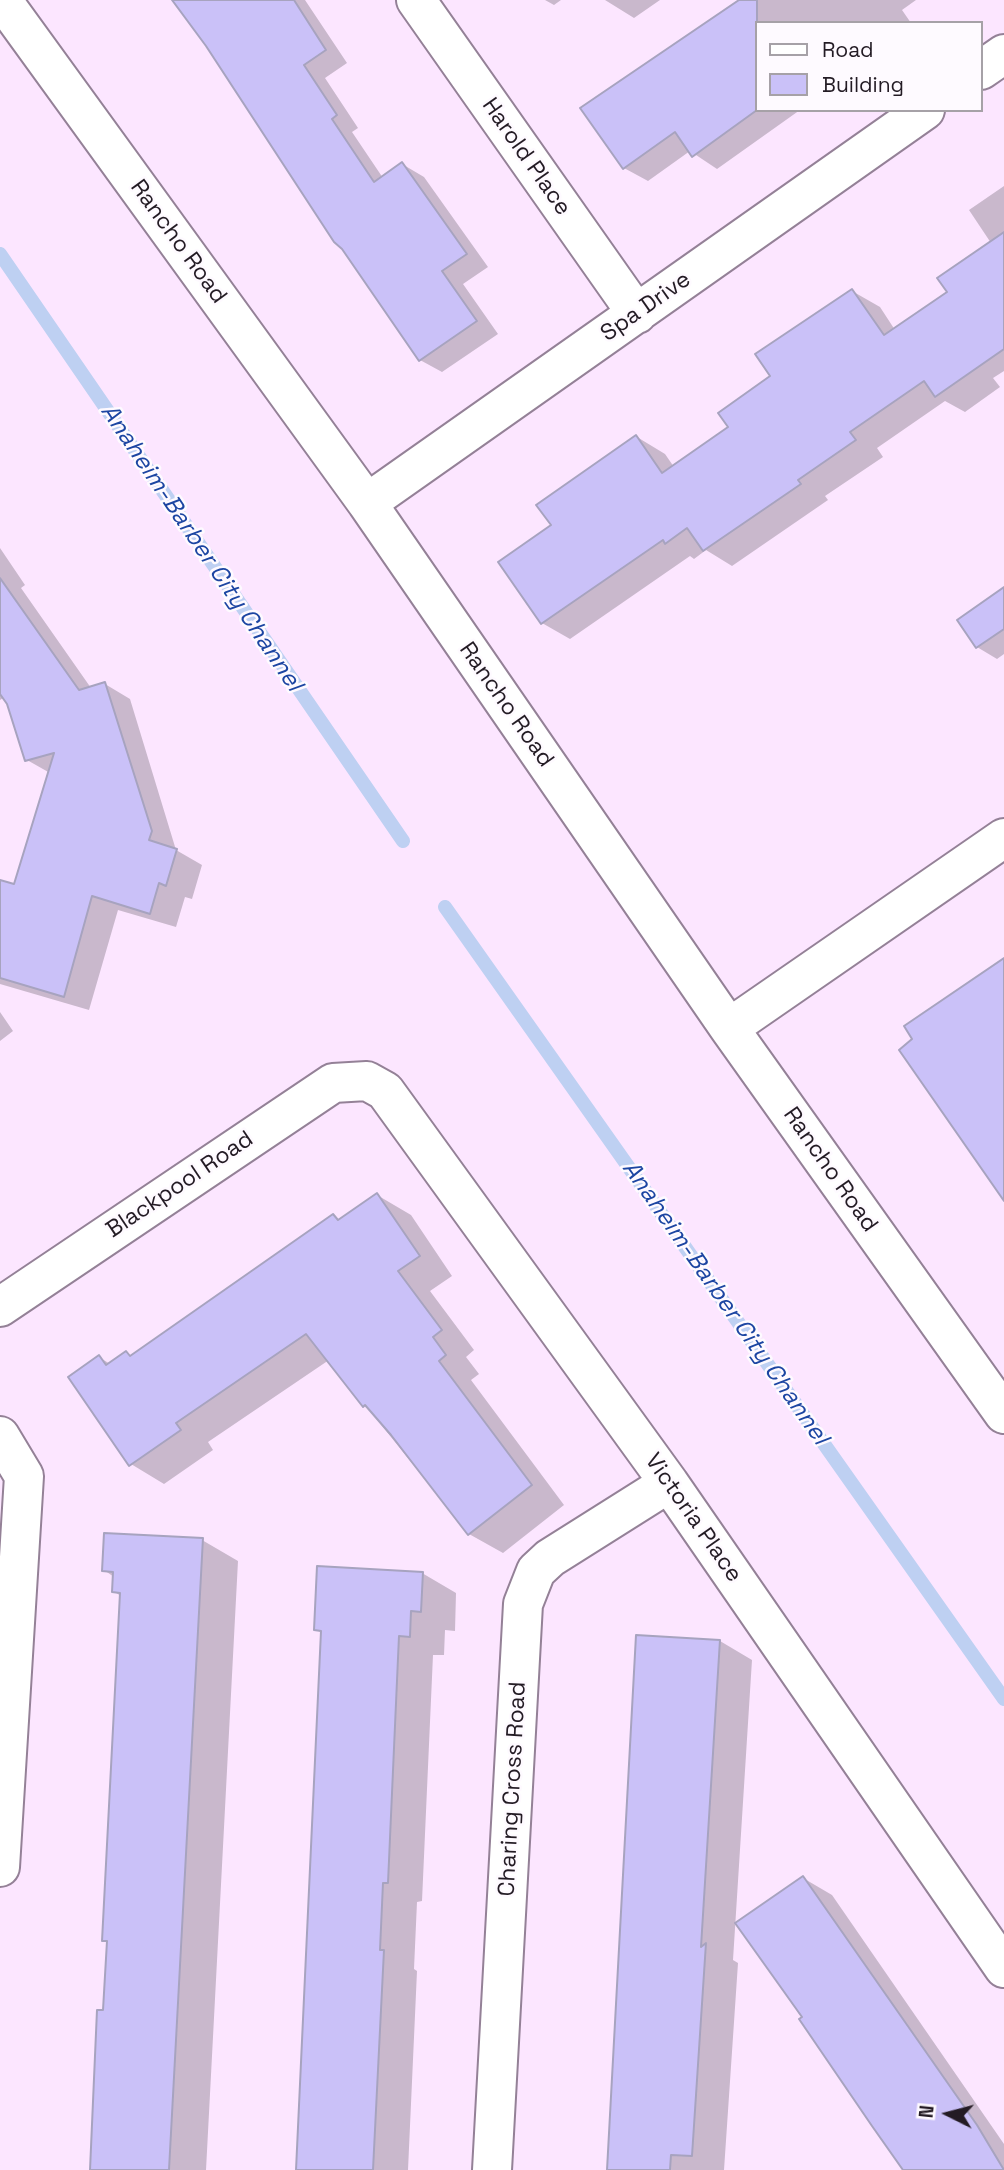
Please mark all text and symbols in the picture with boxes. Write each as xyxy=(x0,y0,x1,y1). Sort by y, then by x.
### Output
legend xyxy=(755,21,983,112)
text: Road xyxy=(822,36,874,63)
text: Building xyxy=(822,71,904,98)
street label: Harold Place xyxy=(475,93,577,221)
street label: Rancho Road xyxy=(124,175,232,309)
street label: Spa Drive xyxy=(596,266,696,348)
water label: Anaheim-Barber City Channel xyxy=(94,399,308,697)
street label: Rancho Road xyxy=(453,637,559,773)
street label: Rancho Road xyxy=(777,1102,883,1238)
street label: Blackpool Road xyxy=(101,1126,259,1244)
water label: Anaheim-Barber City Channel xyxy=(616,1155,834,1451)
street label: Victoria Place xyxy=(638,1448,748,1588)
street label: Charing Cross Road xyxy=(494,1681,532,1897)
north arrow xyxy=(913,2079,983,2149)
text: N xyxy=(914,2104,940,2119)

